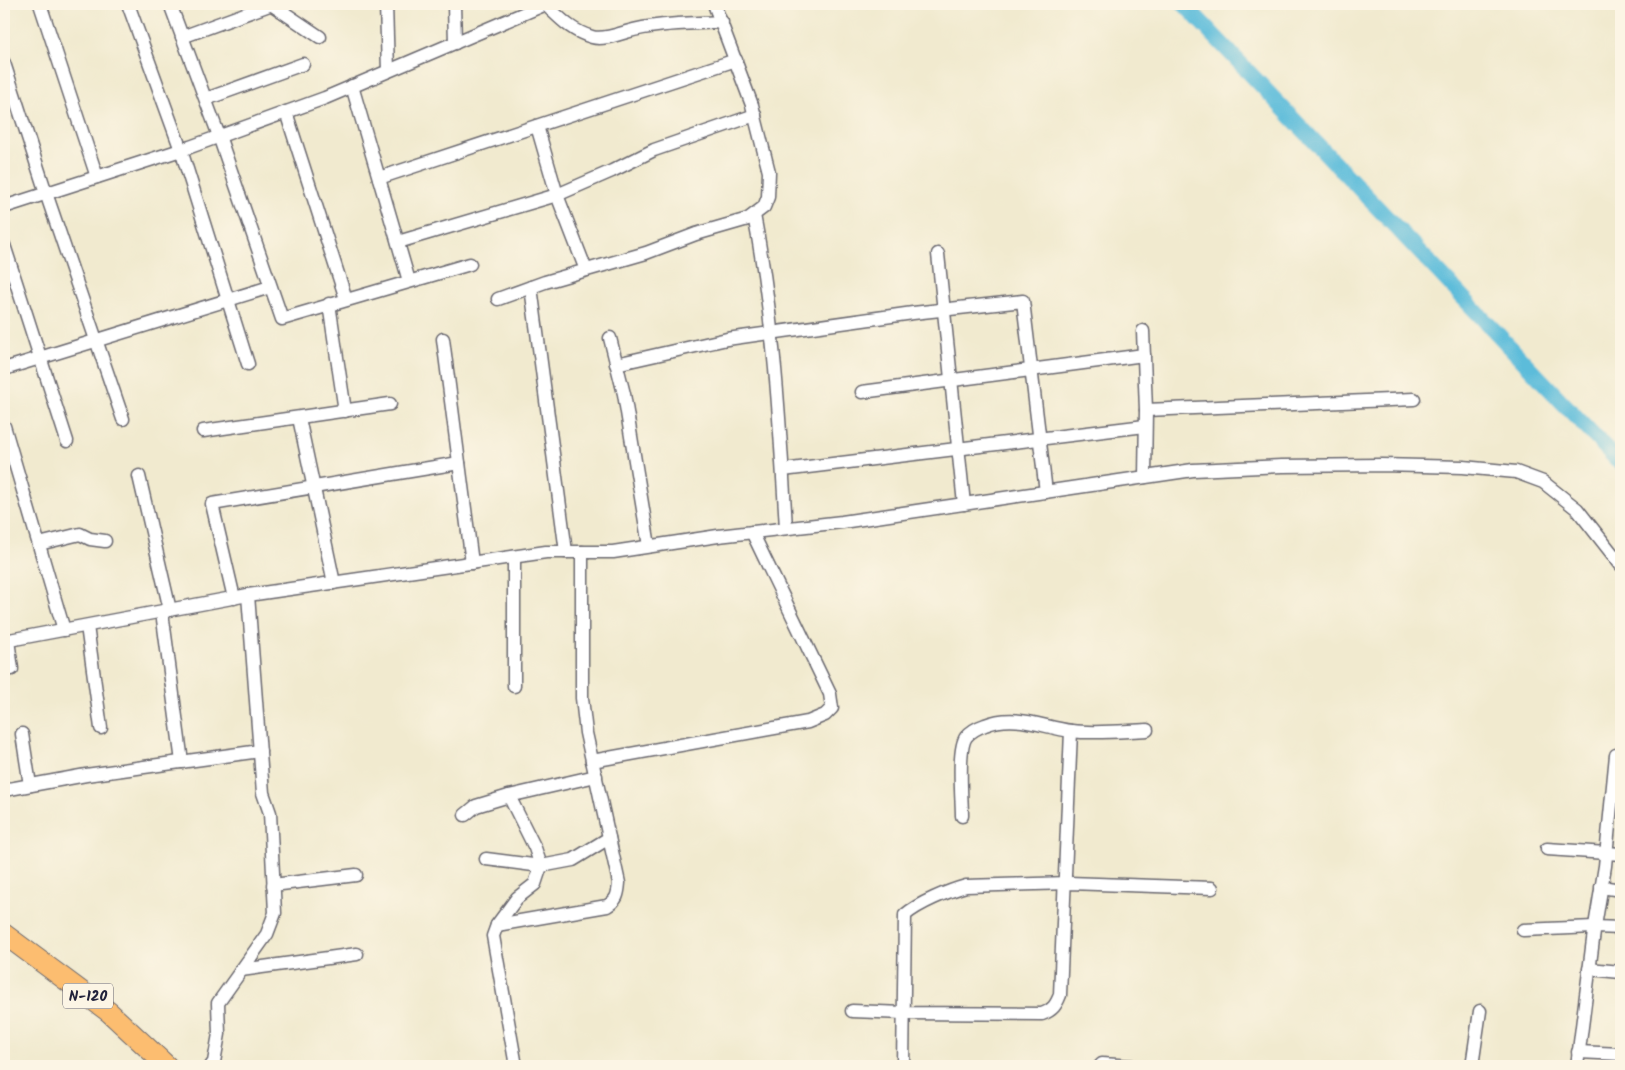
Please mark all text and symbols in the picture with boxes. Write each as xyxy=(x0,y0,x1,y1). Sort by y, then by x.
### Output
road number: N-120 xyxy=(63,984,113,1008)

